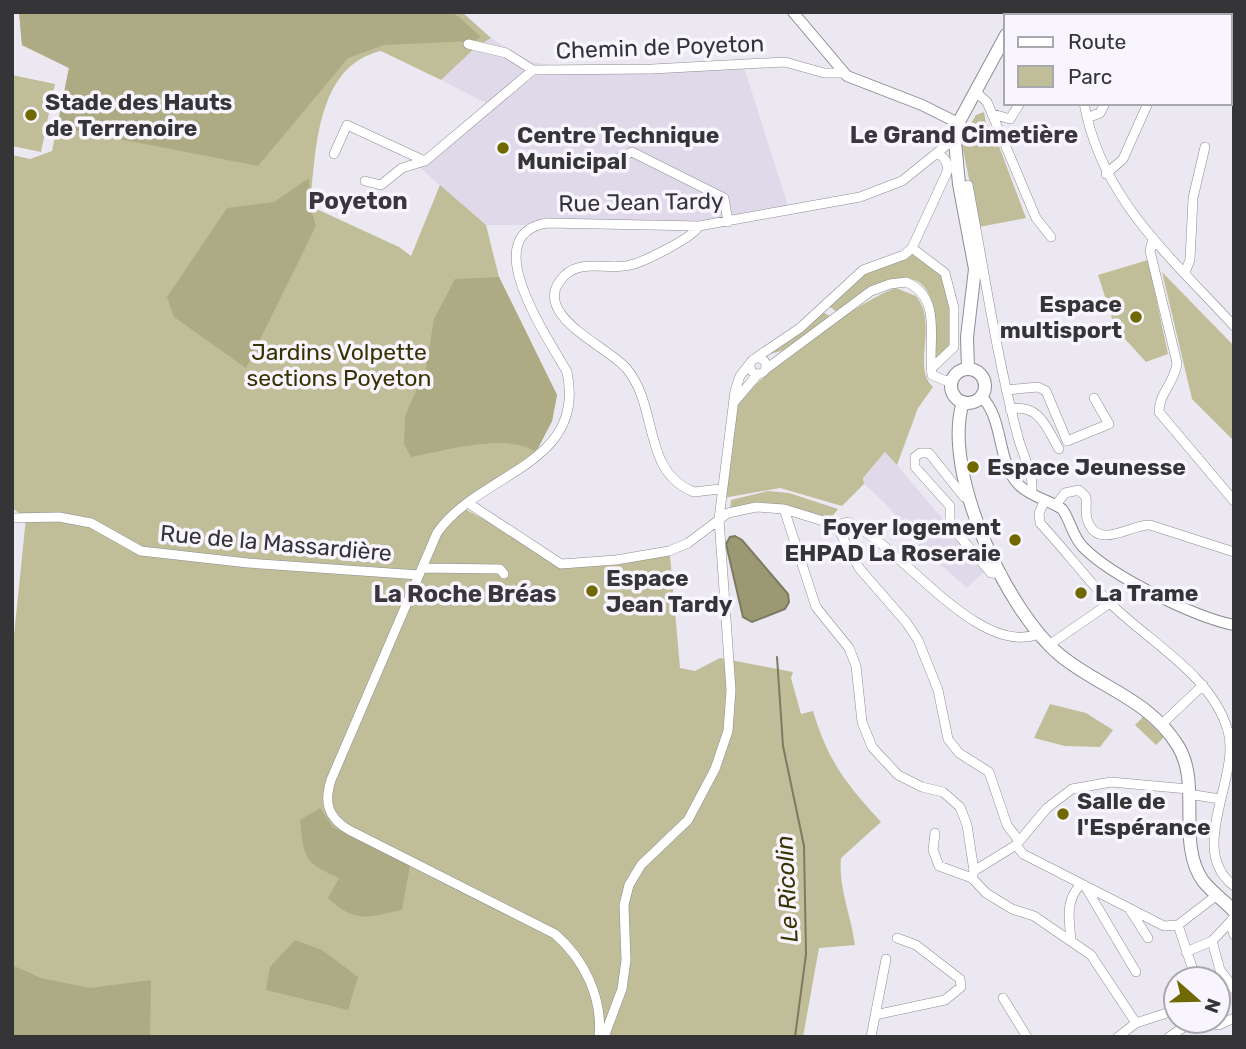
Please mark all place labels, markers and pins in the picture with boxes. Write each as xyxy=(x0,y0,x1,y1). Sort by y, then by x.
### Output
place label: Stade des Hauts de Terrenoire xyxy=(45,88,233,142)
marker: Stade des Hauts de Terrenoire xyxy=(23,107,39,123)
place label: Centre Technique Municipal xyxy=(517,121,720,175)
marker: Centre Technique Municipal xyxy=(495,140,511,156)
place label: Espace multisport xyxy=(1000,290,1122,344)
marker: Espace multisport xyxy=(1128,309,1144,325)
place label: Espace Jeunesse xyxy=(987,453,1186,481)
marker: Espace Jeunesse xyxy=(965,459,981,475)
place label: Foyer logement EHPAD La Roseraie xyxy=(784,513,1001,567)
marker: Foyer logement EHPAD La Roseraie xyxy=(1007,532,1023,548)
place label: Espace Jean Tardy xyxy=(606,564,733,618)
place label: La Trame xyxy=(1095,579,1199,607)
marker: Espace Jean Tardy xyxy=(584,583,600,599)
marker: La Trame xyxy=(1073,585,1089,601)
place label: Salle de l'Espérance xyxy=(1077,787,1211,841)
marker: Salle de l'Espérance xyxy=(1055,806,1071,822)

